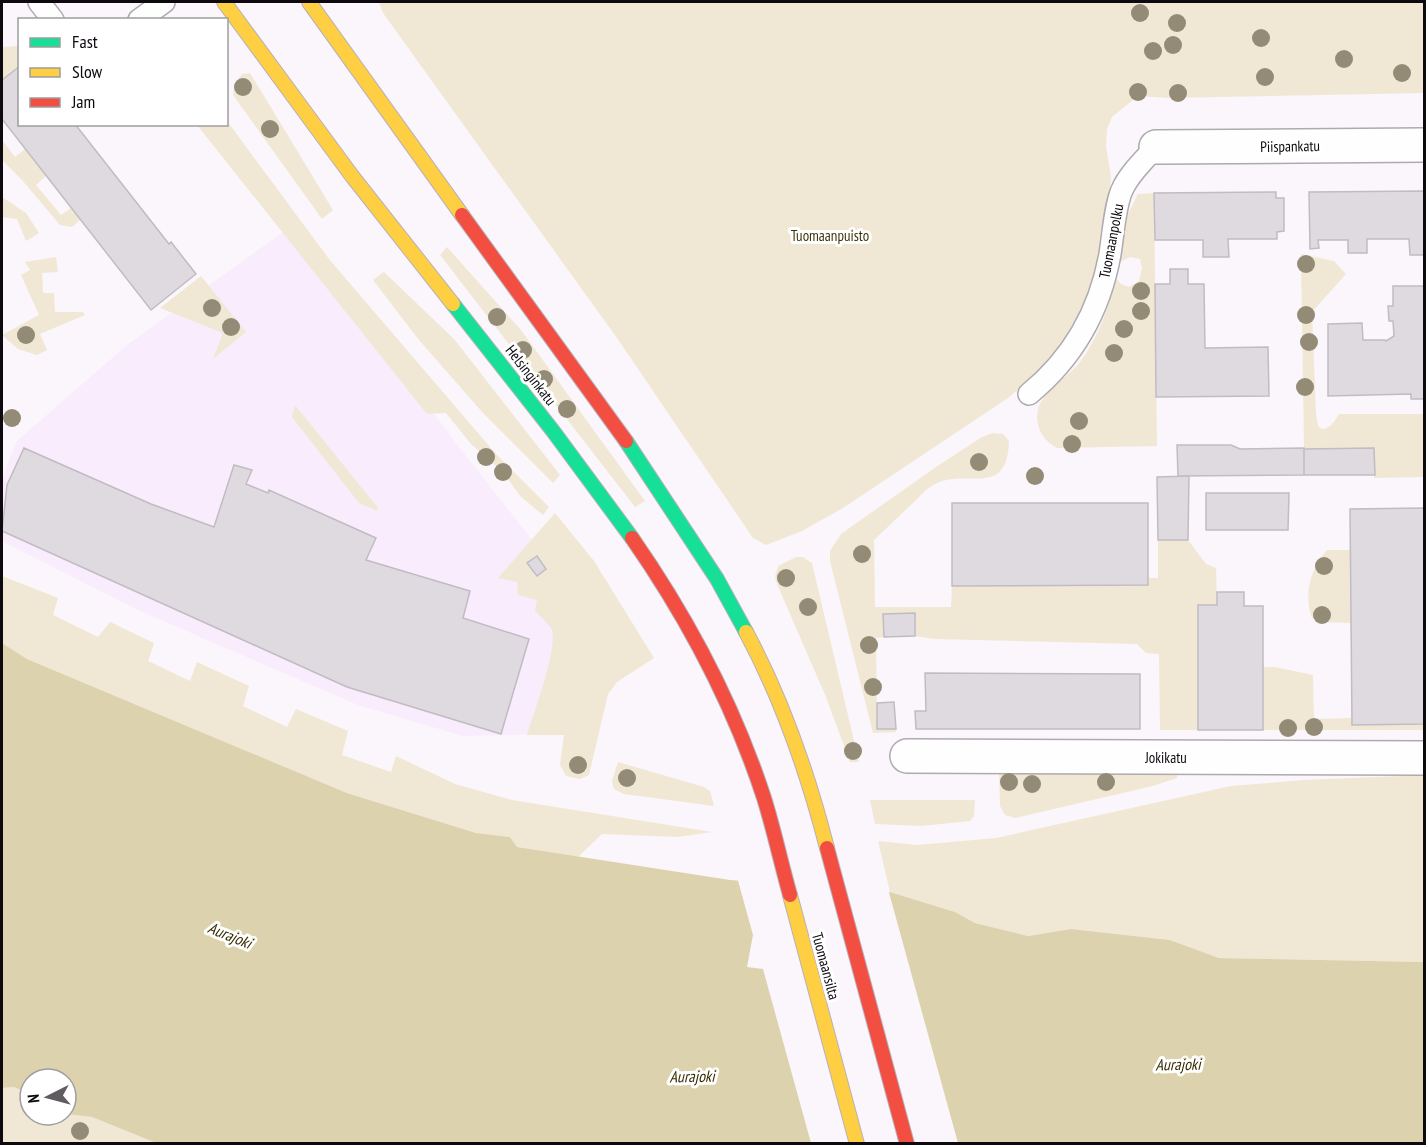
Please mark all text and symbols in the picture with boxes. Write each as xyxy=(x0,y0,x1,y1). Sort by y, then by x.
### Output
legend xyxy=(18,18,228,126)
text: Fast xyxy=(72,30,98,53)
text: Slow xyxy=(72,60,103,83)
text: Jam xyxy=(71,90,95,113)
street label: Piispankatu xyxy=(1260,136,1320,156)
street label: Tuomaanpolku xyxy=(1094,202,1128,280)
park label: Tuomaanpuisto xyxy=(791,226,869,245)
street label: Helsinginkatu xyxy=(502,341,560,409)
street label: Jokikatu xyxy=(1144,748,1187,767)
water label: Aurajoki xyxy=(205,917,257,954)
street label: Tuomaansilta xyxy=(808,930,844,1002)
water label: Aurajoki xyxy=(1155,1054,1203,1074)
water label: Aurajoki xyxy=(669,1066,717,1086)
north arrow xyxy=(18,1067,78,1127)
text: N xyxy=(23,1093,43,1104)

